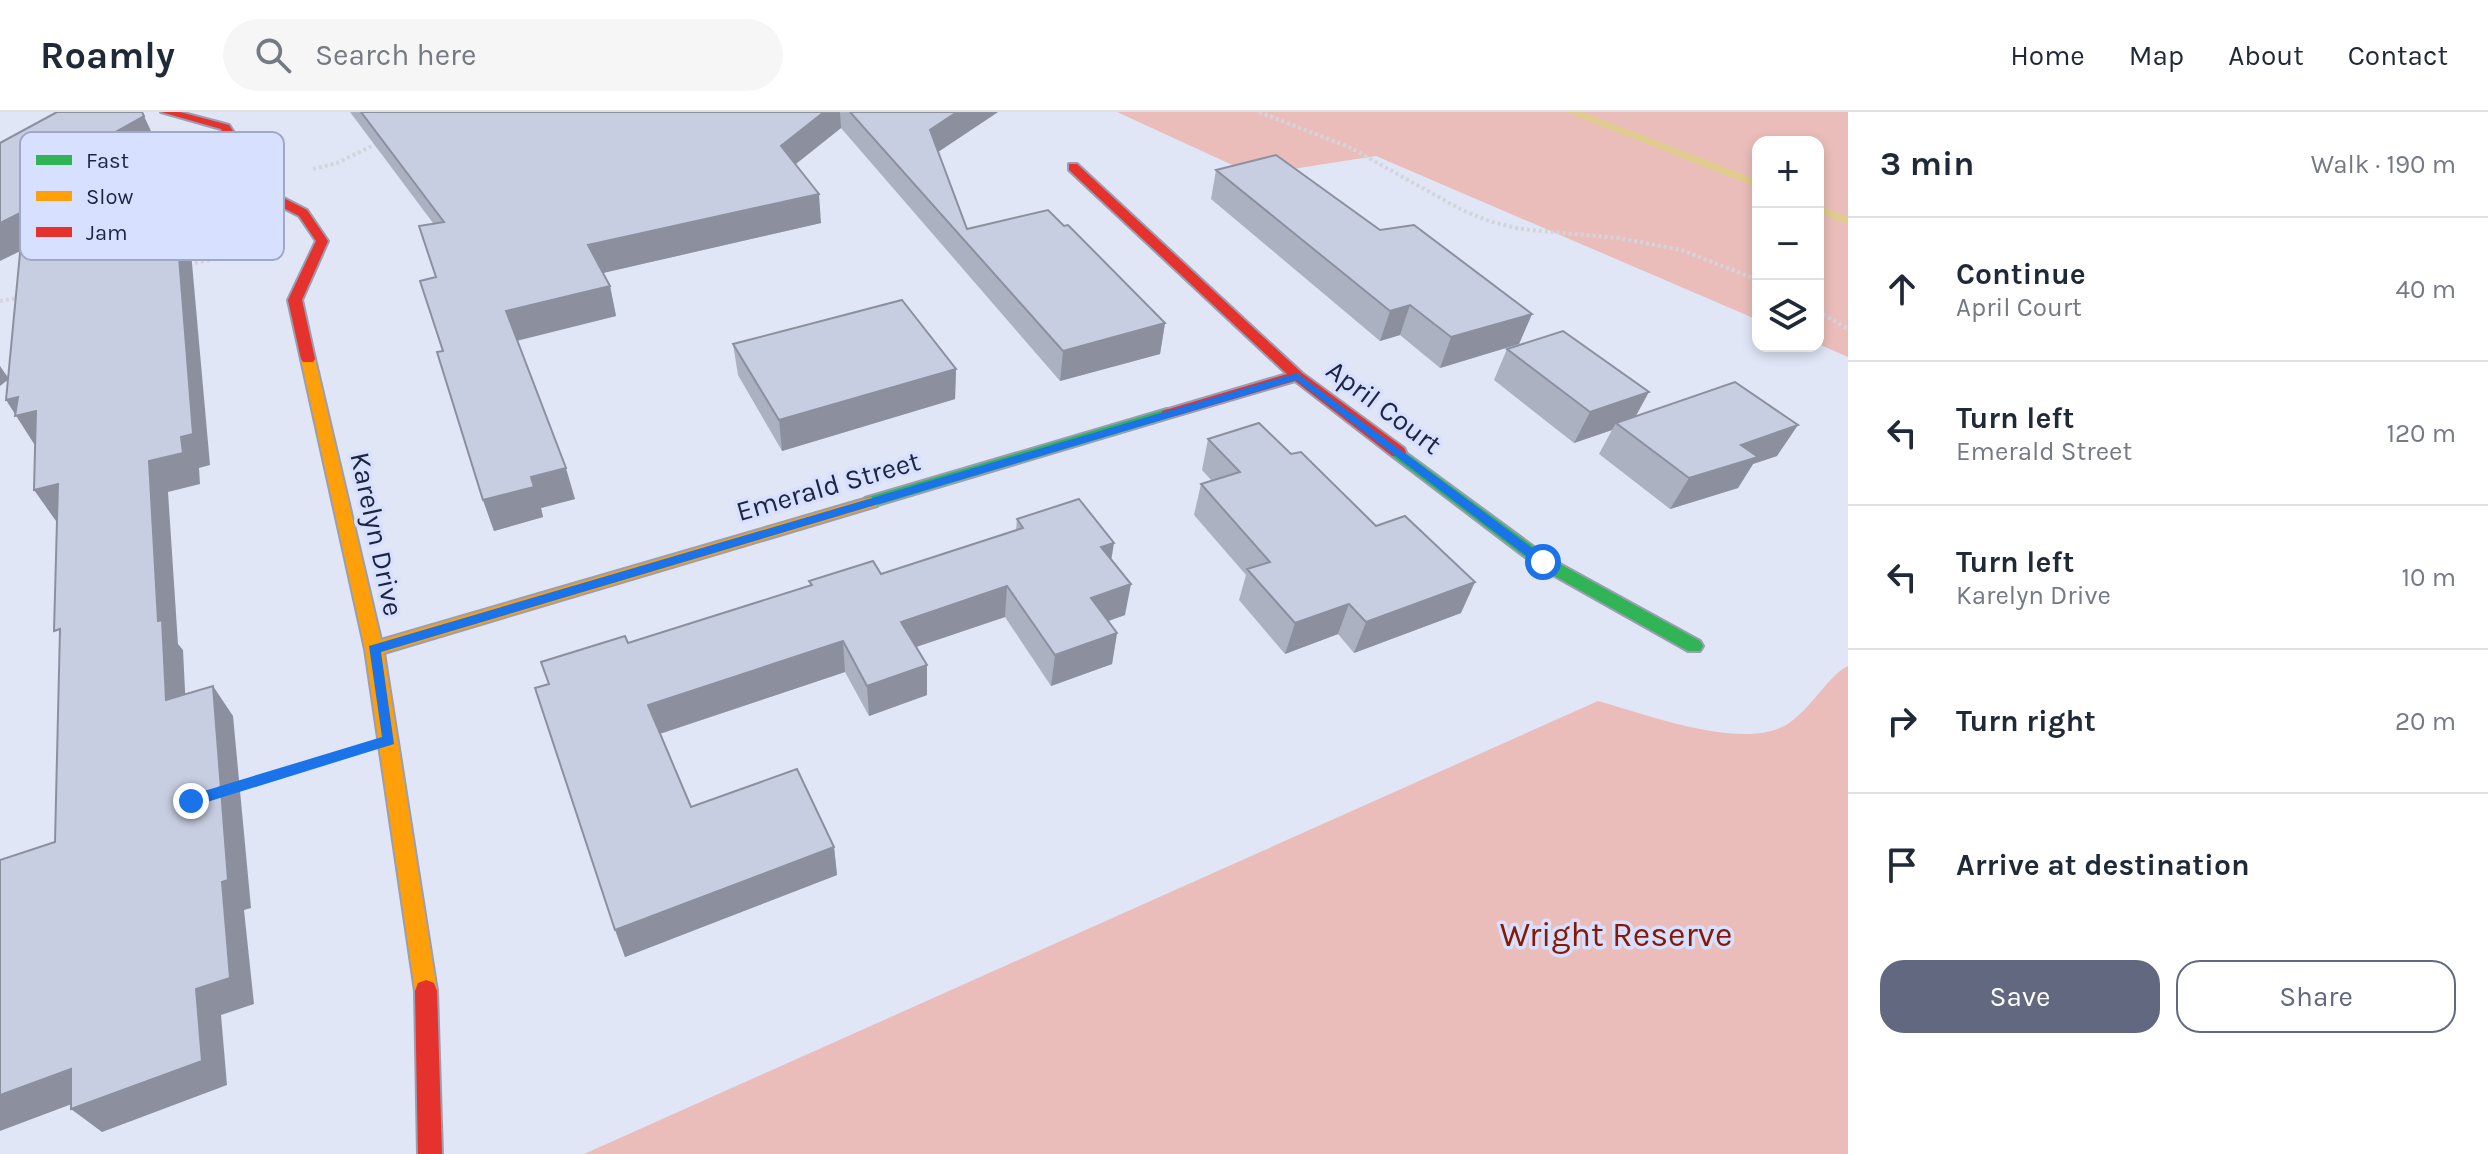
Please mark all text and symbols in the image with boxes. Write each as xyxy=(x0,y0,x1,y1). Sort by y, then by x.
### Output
search box xyxy=(223,19,783,91)
text: Roamly xyxy=(40,33,175,78)
icon: search xyxy=(251,33,295,77)
text: Search here xyxy=(315,37,476,73)
text: Home xyxy=(2010,39,2085,72)
text: Map xyxy=(2129,39,2184,72)
text: About xyxy=(2228,39,2304,72)
text: Contact xyxy=(2348,39,2448,72)
legend xyxy=(20,132,284,260)
map controls xyxy=(1752,136,1824,352)
button: + xyxy=(1752,136,1824,208)
text: 3 min xyxy=(1880,144,1974,184)
text: Fast xyxy=(86,148,129,174)
text: Walk · 190 m xyxy=(2311,149,2456,180)
text: Slow xyxy=(86,184,133,210)
button: − xyxy=(1752,208,1824,280)
text: Jam xyxy=(86,220,128,246)
text: Continue xyxy=(1956,256,2086,292)
icon: ahead xyxy=(1880,267,1924,311)
text: 40 m xyxy=(2396,274,2456,305)
button: layers xyxy=(1752,280,1824,352)
text: April Court xyxy=(1956,292,2082,323)
street label: April Court xyxy=(1320,353,1448,461)
text: Turn left xyxy=(1956,400,2074,436)
icon: left xyxy=(1880,411,1924,455)
text: 120 m xyxy=(2386,418,2456,449)
text: Emerald Street xyxy=(1956,436,2132,467)
street label: Emerald Street xyxy=(732,444,924,528)
street label: Karelyn Drive xyxy=(344,449,410,619)
route start xyxy=(1525,544,1561,580)
text: Turn left xyxy=(1956,544,2074,580)
icon: left xyxy=(1880,555,1924,599)
text: 10 m xyxy=(2401,562,2456,593)
text: Karelyn Drive xyxy=(1956,580,2111,611)
icon: right xyxy=(1880,699,1924,743)
text: Turn right xyxy=(1956,703,2096,739)
text: 20 m xyxy=(2395,706,2456,737)
route end xyxy=(173,783,209,819)
icon: arrive xyxy=(1880,843,1924,887)
text: Arrive at destination xyxy=(1956,847,2250,883)
park label: Wright Reserve xyxy=(1500,915,1732,955)
button: Save xyxy=(1880,960,2160,1033)
button: Share xyxy=(2176,960,2456,1033)

